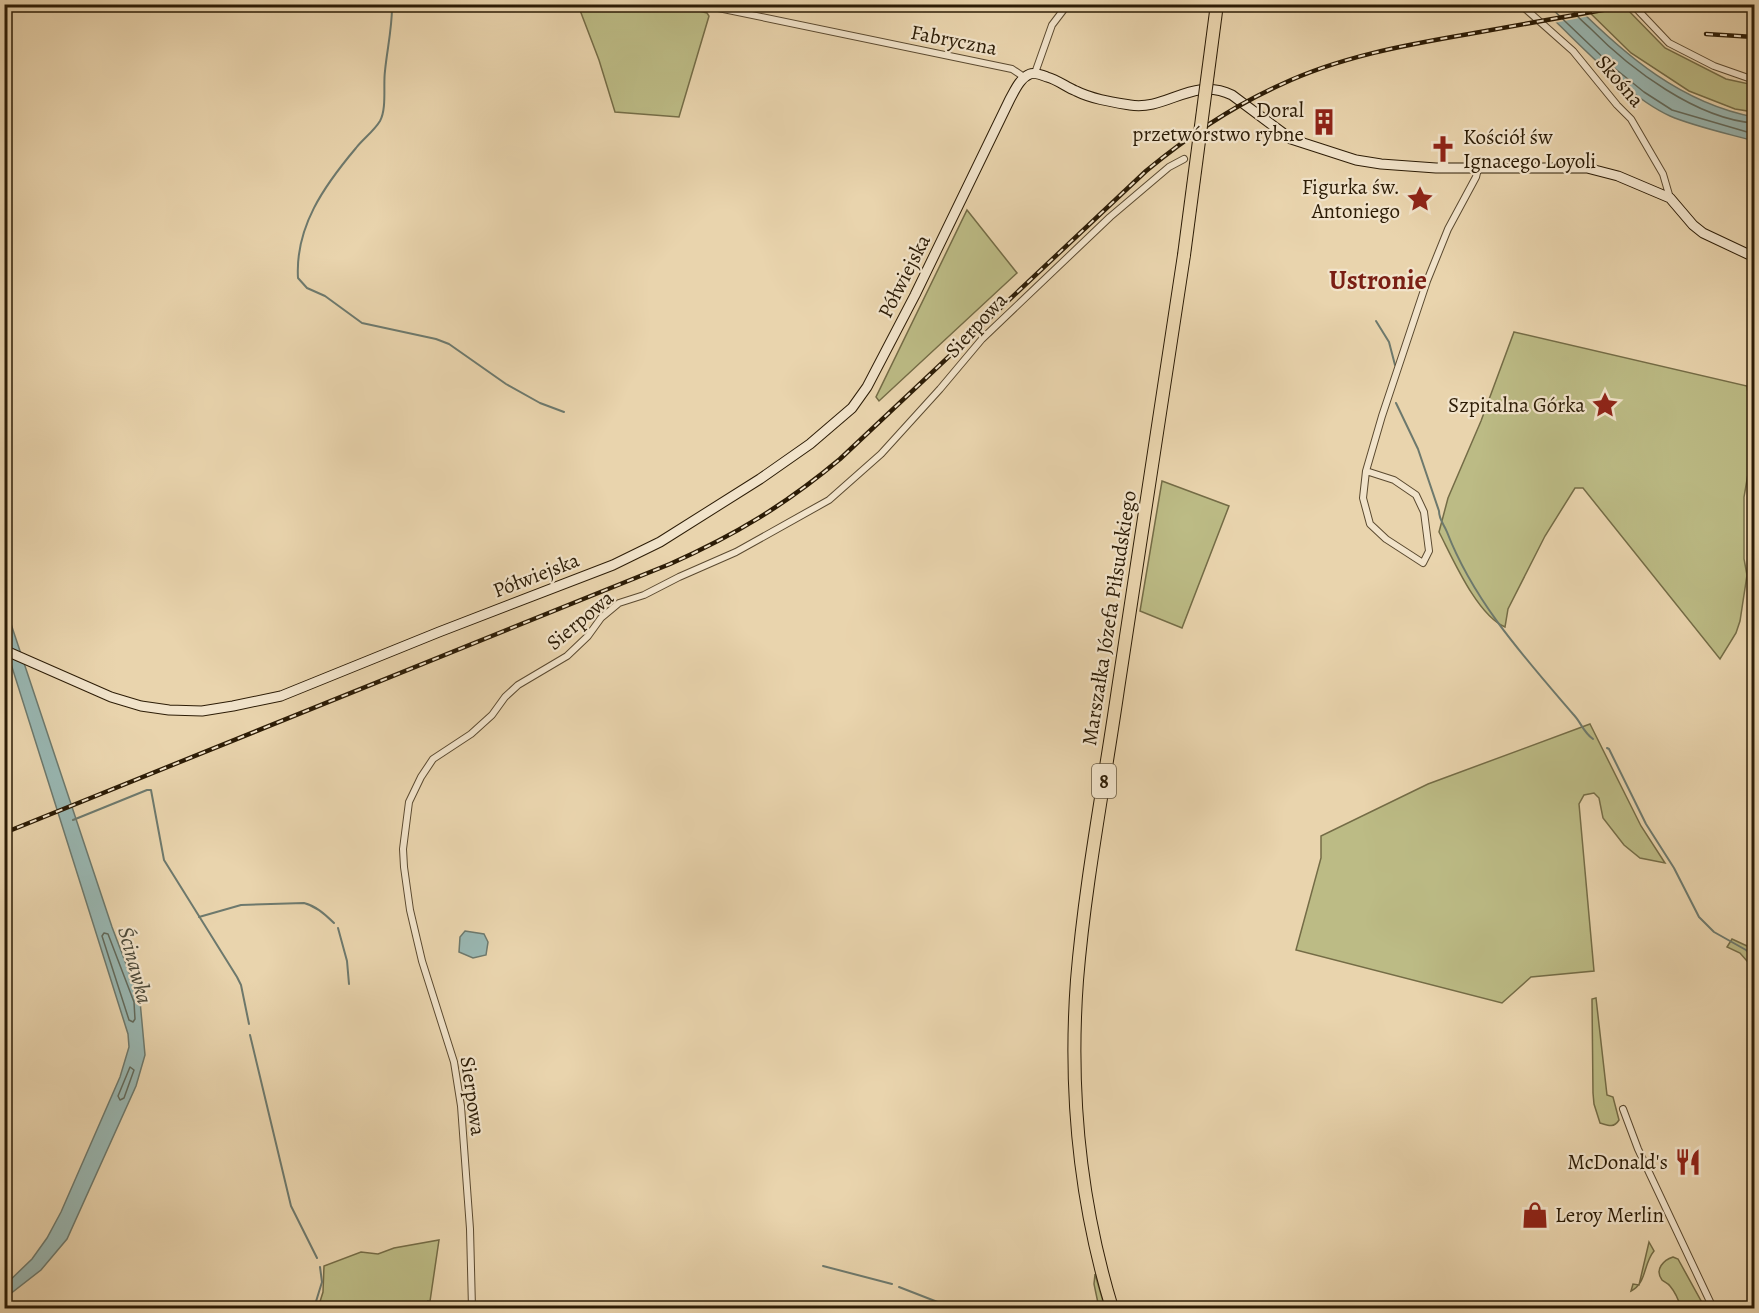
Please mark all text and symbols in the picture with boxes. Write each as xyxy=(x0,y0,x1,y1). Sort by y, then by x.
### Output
street label: Fabryczna xyxy=(908,18,1000,62)
street label: Skośna xyxy=(1589,49,1651,113)
place label: Doral przetwórstwo rybne xyxy=(1132,96,1304,148)
building icon: Doral przetwórstwo rybne xyxy=(1309,107,1339,137)
place label: Kościół św Ignacego Loyoli xyxy=(1463,123,1596,175)
church icon: Kościół św Ignacego Loyoli xyxy=(1428,134,1458,164)
place label: Figurka św. Antoniego xyxy=(1302,173,1400,225)
place icon: Figurka św. Antoniego xyxy=(1405,184,1435,214)
street label: Półwiejska xyxy=(871,229,937,323)
district label: Ustronie xyxy=(1329,262,1427,298)
street label: Sierpowa xyxy=(939,286,1014,364)
place icon: Szpitalna Górka xyxy=(1590,390,1620,420)
place label: Szpitalna Górka xyxy=(1448,391,1585,419)
street label: Marszałka Józefa Piłsudskiego xyxy=(1075,488,1143,748)
street label: Półwiejska xyxy=(489,546,583,604)
street label: Sierpowa xyxy=(540,584,620,656)
road number: 8 xyxy=(1092,764,1116,798)
water label: Ścinawka xyxy=(110,923,160,1007)
street label: Sierpowa xyxy=(454,1055,492,1138)
restaurant icon: McDonald's xyxy=(1673,1147,1703,1177)
place label: McDonald's xyxy=(1567,1148,1668,1176)
shop icon: Leroy Merlin xyxy=(1520,1200,1550,1230)
place label: Leroy Merlin xyxy=(1555,1201,1664,1229)

